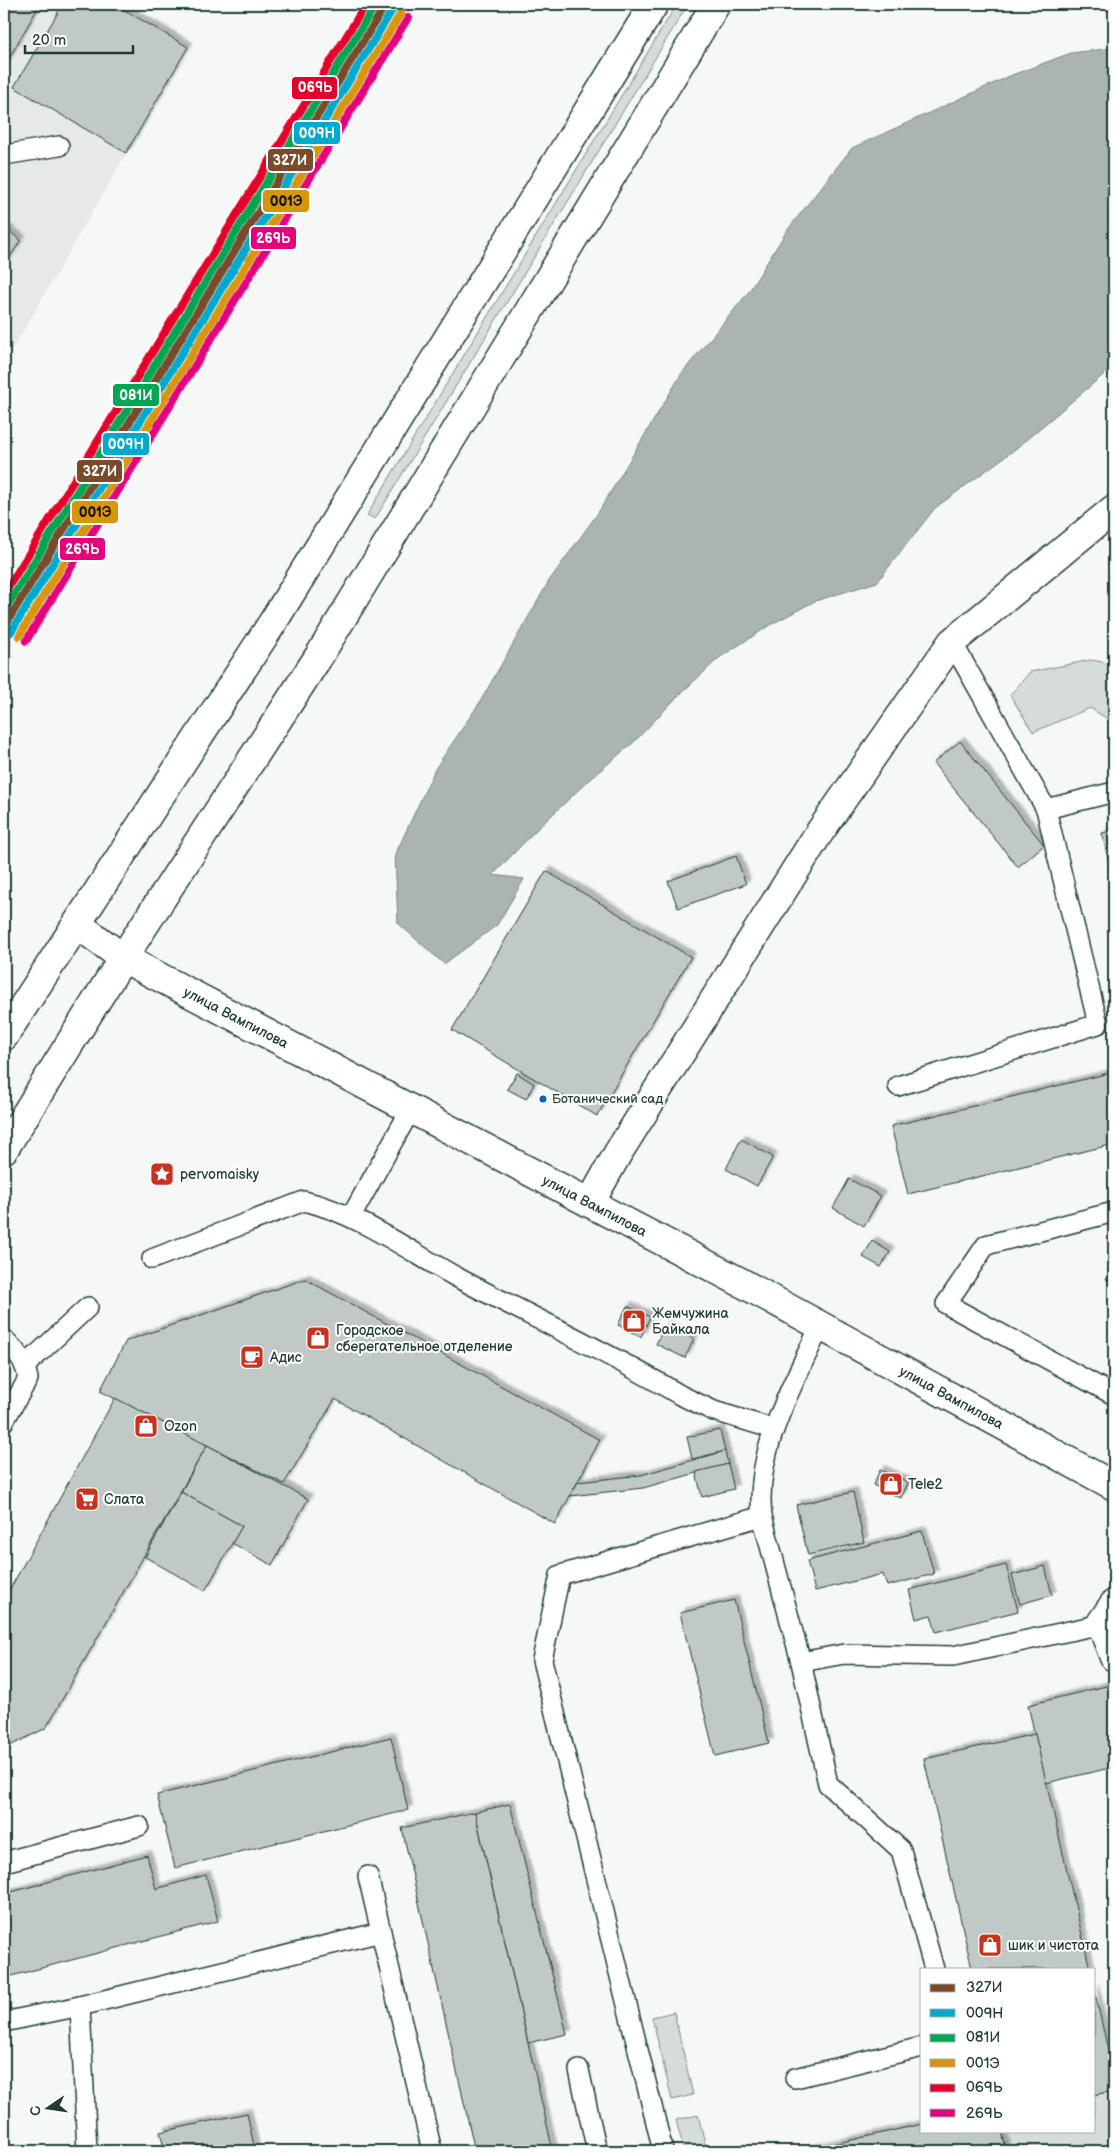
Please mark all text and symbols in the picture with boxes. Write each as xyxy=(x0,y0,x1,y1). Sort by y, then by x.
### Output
scale bar xyxy=(25,22,132,54)
text: 20 m xyxy=(32,31,66,50)
line badge: 069Ь xyxy=(291,76,338,100)
text: 069Ь xyxy=(298,79,333,96)
line badge: 009Н xyxy=(293,121,341,145)
text: 009Н xyxy=(299,125,335,142)
line badge: 327И xyxy=(267,148,314,172)
text: 327И xyxy=(273,152,307,169)
line badge: 001Э xyxy=(262,189,310,213)
text: 001Э xyxy=(270,193,302,210)
line badge: 269Ь xyxy=(250,226,297,250)
text: 269Ь xyxy=(256,230,291,247)
line badge: 081И xyxy=(112,383,160,407)
text: 081И xyxy=(119,387,153,404)
line badge: 009Н xyxy=(102,432,150,456)
text: 009Н xyxy=(108,436,144,453)
line badge: 327И xyxy=(76,459,123,483)
text: 327И xyxy=(83,463,117,480)
line badge: 001Э xyxy=(71,500,119,524)
text: 001Э xyxy=(79,504,111,521)
line badge: 269Ь xyxy=(59,537,106,561)
text: 269Ь xyxy=(65,541,100,558)
street label: улица Вампилова xyxy=(181,983,292,1052)
place label: Ботанический сад xyxy=(552,1091,663,1107)
marker: Ботанический сад xyxy=(538,1094,548,1104)
place icon: pervomaisky xyxy=(149,1161,175,1187)
place label: pervomaisky xyxy=(180,1166,260,1183)
street label: улица Вампилова xyxy=(540,1171,651,1240)
place label: Жемчужина Байкала xyxy=(652,1305,729,1338)
shop icon: Жемчужина Байкала xyxy=(621,1308,647,1334)
place label: Городское сберегательное отделение xyxy=(336,1322,513,1355)
shop icon: Городское сберегательное отделение xyxy=(305,1325,331,1351)
cafe icon: Адис xyxy=(239,1344,265,1370)
place label: Адис xyxy=(269,1349,302,1366)
street label: улица Вампилова xyxy=(897,1362,1007,1433)
shop icon: Ozon xyxy=(133,1413,159,1439)
place label: Ozon xyxy=(164,1418,197,1435)
shop icon: Tele2 xyxy=(878,1471,904,1497)
place label: Tele2 xyxy=(908,1476,944,1493)
supermarket icon: Слата xyxy=(74,1486,100,1512)
place label: Слата xyxy=(104,1491,145,1508)
shop icon: шик и чистота xyxy=(977,1932,1003,1958)
place label: шик и чистота xyxy=(1008,1937,1100,1954)
legend xyxy=(920,1968,1096,2132)
text: 327И xyxy=(966,1978,1003,1997)
text: 009Н xyxy=(966,2004,1003,2023)
text: 081И xyxy=(966,2028,1000,2047)
text: 001Э xyxy=(966,2054,1000,2073)
text: 069Ь xyxy=(966,2078,1003,2097)
north arrow xyxy=(22,2082,72,2132)
text: С xyxy=(26,2104,45,2117)
text: 269Ь xyxy=(966,2104,1003,2123)

